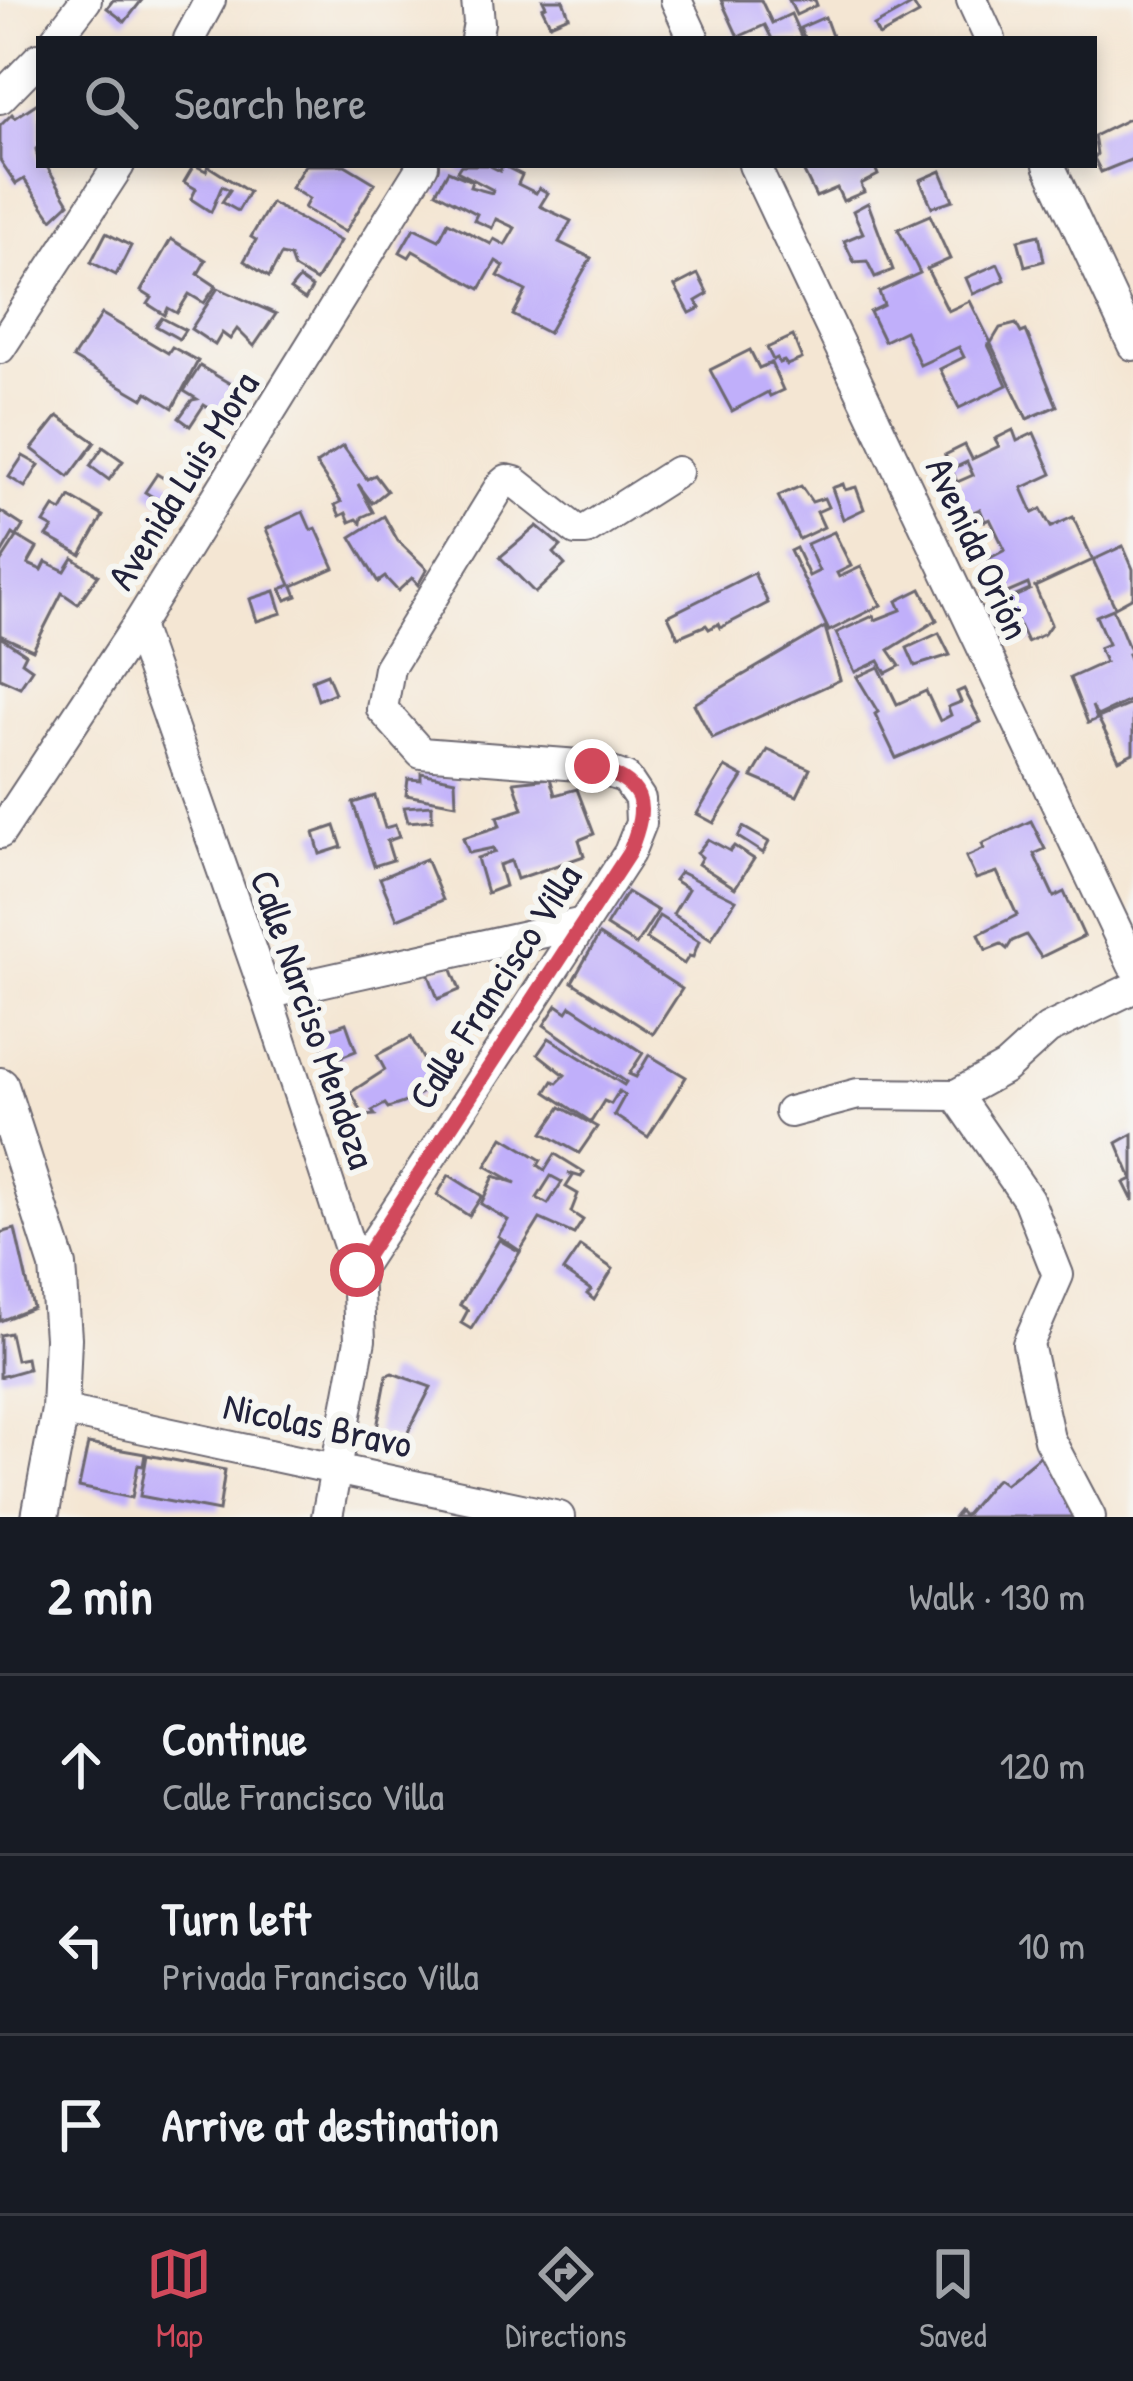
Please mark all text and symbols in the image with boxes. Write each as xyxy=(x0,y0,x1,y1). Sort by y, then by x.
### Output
search box xyxy=(36,36,1097,168)
icon: search xyxy=(78,69,144,135)
text: Search here xyxy=(174,72,366,133)
street label: Avenida Luis Mora xyxy=(94,361,270,599)
street label: Avenida Orión xyxy=(914,449,1044,647)
route end xyxy=(565,739,619,793)
street label: Calle Francisco Villa xyxy=(395,853,593,1119)
street label: Calle Narciso Mendoza xyxy=(238,863,390,1175)
route start xyxy=(330,1243,384,1297)
street label: Nicolas Bravo xyxy=(219,1378,417,1470)
text: 2 min xyxy=(48,1561,153,1630)
text: Walk · 130 m xyxy=(909,1569,1085,1622)
text: Continue xyxy=(162,1708,307,1769)
icon: ahead xyxy=(48,1732,114,1798)
text: 120 m xyxy=(1000,1738,1085,1791)
text: Calle Francisco Villa xyxy=(162,1769,444,1822)
text: Turn left xyxy=(162,1888,311,1949)
icon: left xyxy=(48,1912,114,1978)
text: 10 m xyxy=(1018,1918,1085,1971)
text: Privada Francisco Villa xyxy=(162,1949,479,2002)
icon: arrive xyxy=(48,2092,114,2158)
text: Arrive at destination xyxy=(162,2094,499,2155)
tab: Map xyxy=(146,2241,212,2357)
tab: Directions xyxy=(505,2241,627,2357)
tab: Saved xyxy=(919,2241,987,2357)

